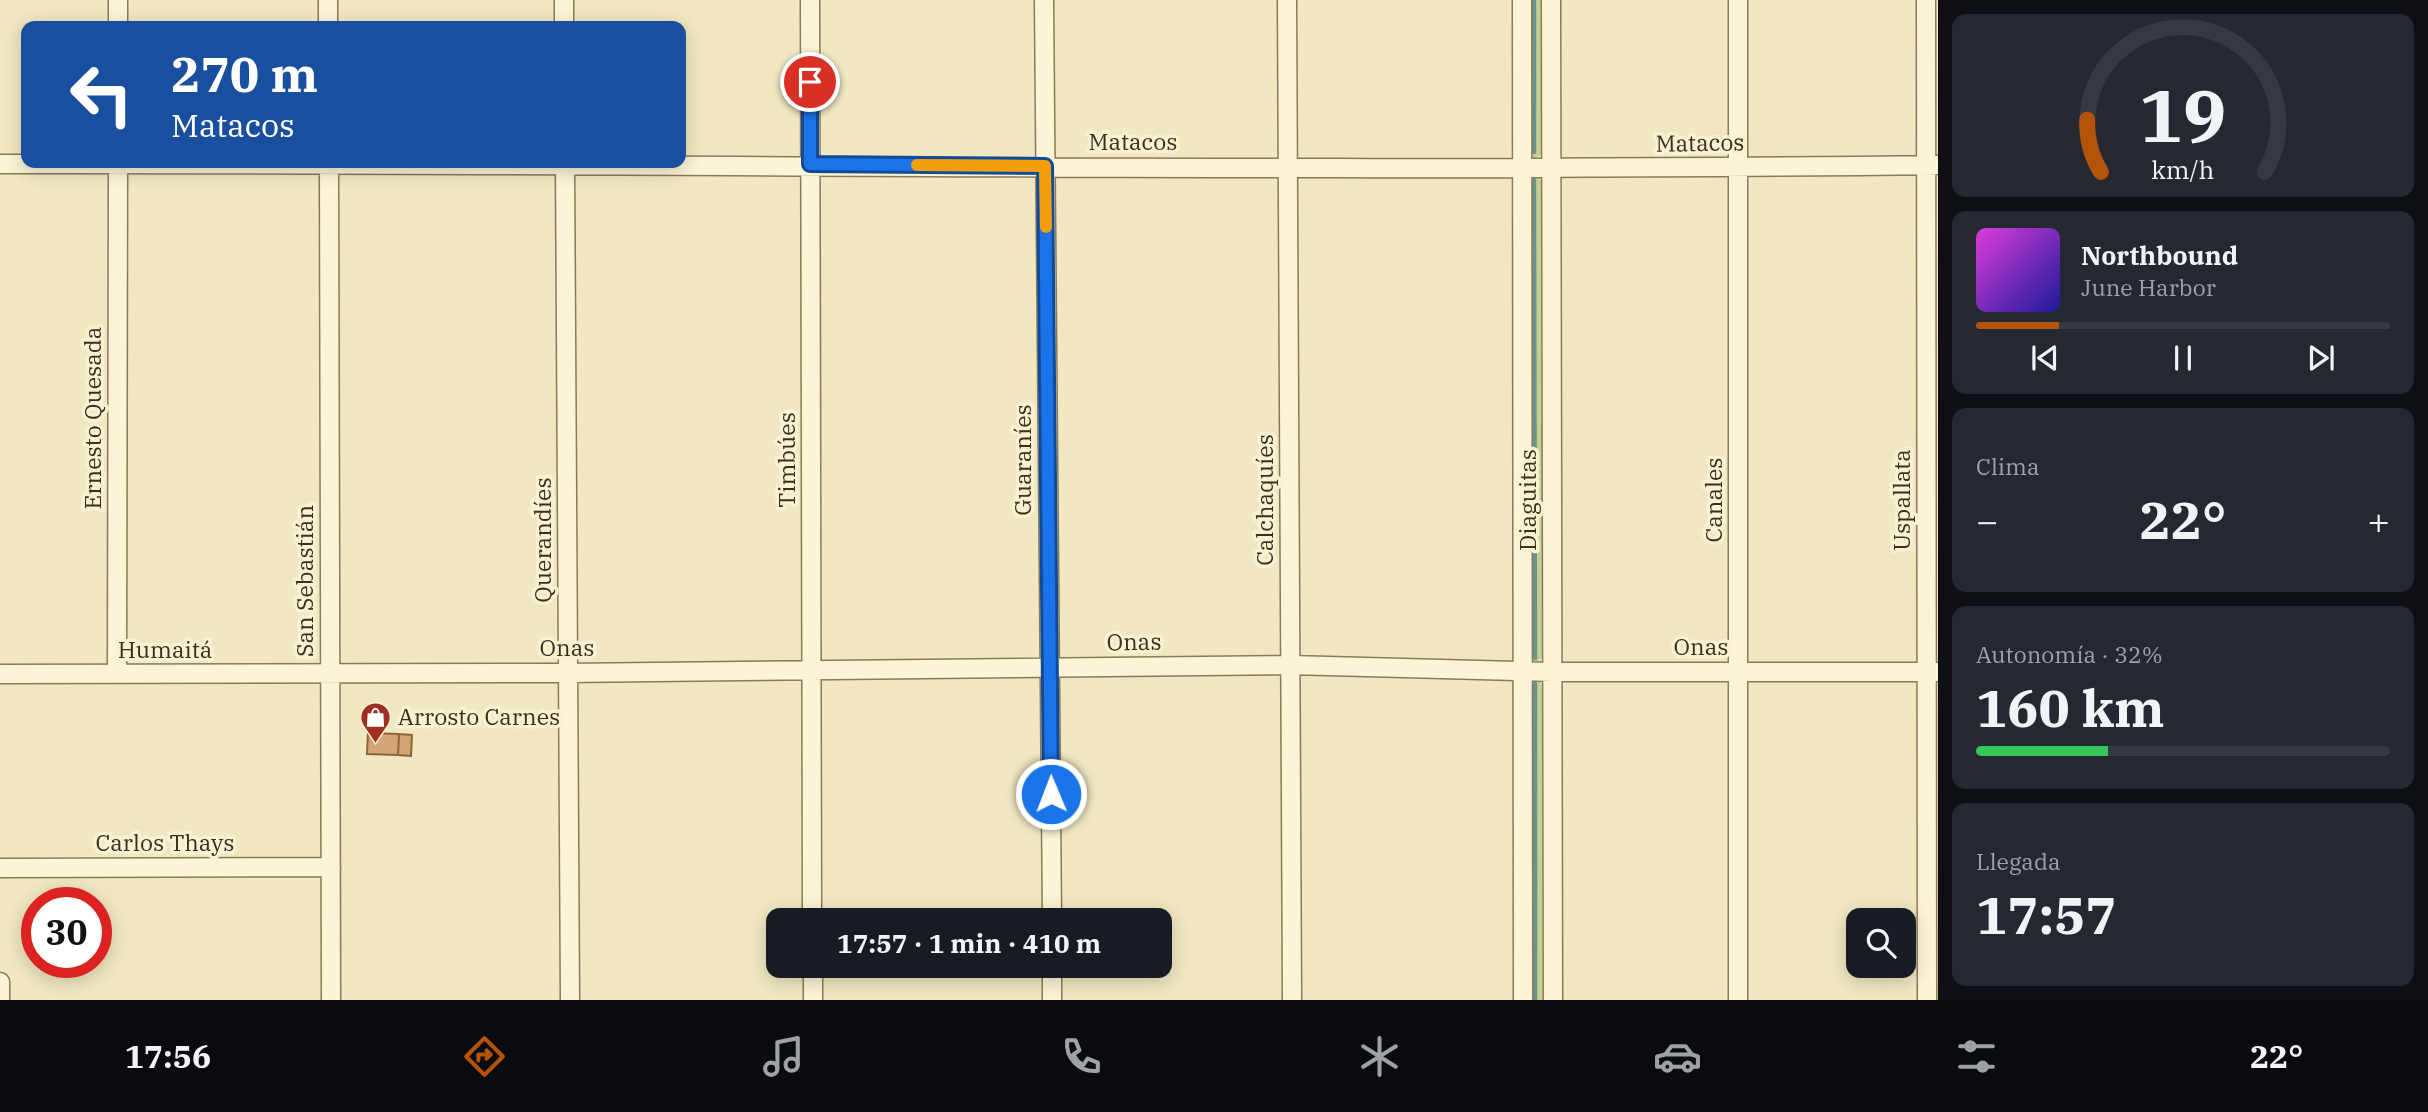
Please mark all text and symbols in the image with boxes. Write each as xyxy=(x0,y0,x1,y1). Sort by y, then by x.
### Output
text: 270 m xyxy=(171,42,318,105)
icon: left xyxy=(56,49,147,140)
pin xyxy=(780,52,840,112)
icon: arrive xyxy=(791,63,829,101)
text: 19 xyxy=(2139,67,2227,162)
text: Matacos xyxy=(171,104,295,146)
street label: Matacos xyxy=(1089,126,1177,156)
street label: Matacos xyxy=(1655,126,1745,158)
text: km/h xyxy=(2151,152,2215,185)
text: Northbound xyxy=(2081,238,2238,272)
text: June Harbor xyxy=(2081,272,2216,302)
street label: Ernesto Quesada xyxy=(77,327,107,509)
icon: previous xyxy=(2026,339,2064,377)
icon: pause xyxy=(2164,339,2202,377)
icon: next xyxy=(2302,339,2340,377)
street label: Guaraníes xyxy=(1007,404,1037,516)
street label: Timbúes xyxy=(771,412,801,508)
street label: Calchaquíes xyxy=(1249,434,1279,566)
street label: Diaguitas xyxy=(1512,449,1542,551)
street label: Uspallata xyxy=(1886,449,1916,551)
text: Clima xyxy=(1976,451,2040,481)
street label: Canales xyxy=(1698,458,1728,542)
street label: Querandíes xyxy=(527,477,557,603)
text: 22° xyxy=(2140,486,2226,553)
text: − xyxy=(1976,496,1999,545)
text: + xyxy=(2367,496,2390,545)
street label: San Sebastián xyxy=(289,505,319,657)
street label: Onas xyxy=(1106,626,1162,656)
street label: Onas xyxy=(1674,631,1728,661)
street label: Onas xyxy=(540,632,594,662)
street label: Humaitá xyxy=(118,634,212,664)
text: Autonomía · 32% xyxy=(1976,639,2163,669)
text: 160 km xyxy=(1976,674,2165,741)
shop icon: Arrosto Carnes xyxy=(358,700,392,744)
place label: Arrosto Carnes xyxy=(398,701,560,731)
position arrow xyxy=(1014,757,1088,831)
street label: Carlos Thays xyxy=(96,827,234,857)
text: Llegada xyxy=(1976,846,2060,876)
text: 17:57 xyxy=(1976,881,2117,948)
speed limit sign: 30 xyxy=(21,887,112,978)
map controls xyxy=(1846,908,1916,978)
button: search xyxy=(1846,908,1916,978)
text: 17:57 · 1 min · 410 m xyxy=(837,926,1101,960)
icon: directions xyxy=(460,1032,509,1081)
icon: music xyxy=(759,1032,808,1081)
icon: phone xyxy=(1057,1032,1106,1081)
icon: climate xyxy=(1355,1032,1404,1081)
icon: car xyxy=(1653,1032,1702,1081)
icon: filters xyxy=(1952,1032,2001,1081)
text: 17:56 xyxy=(125,1035,211,1077)
text: 22° xyxy=(2250,1035,2303,1077)

